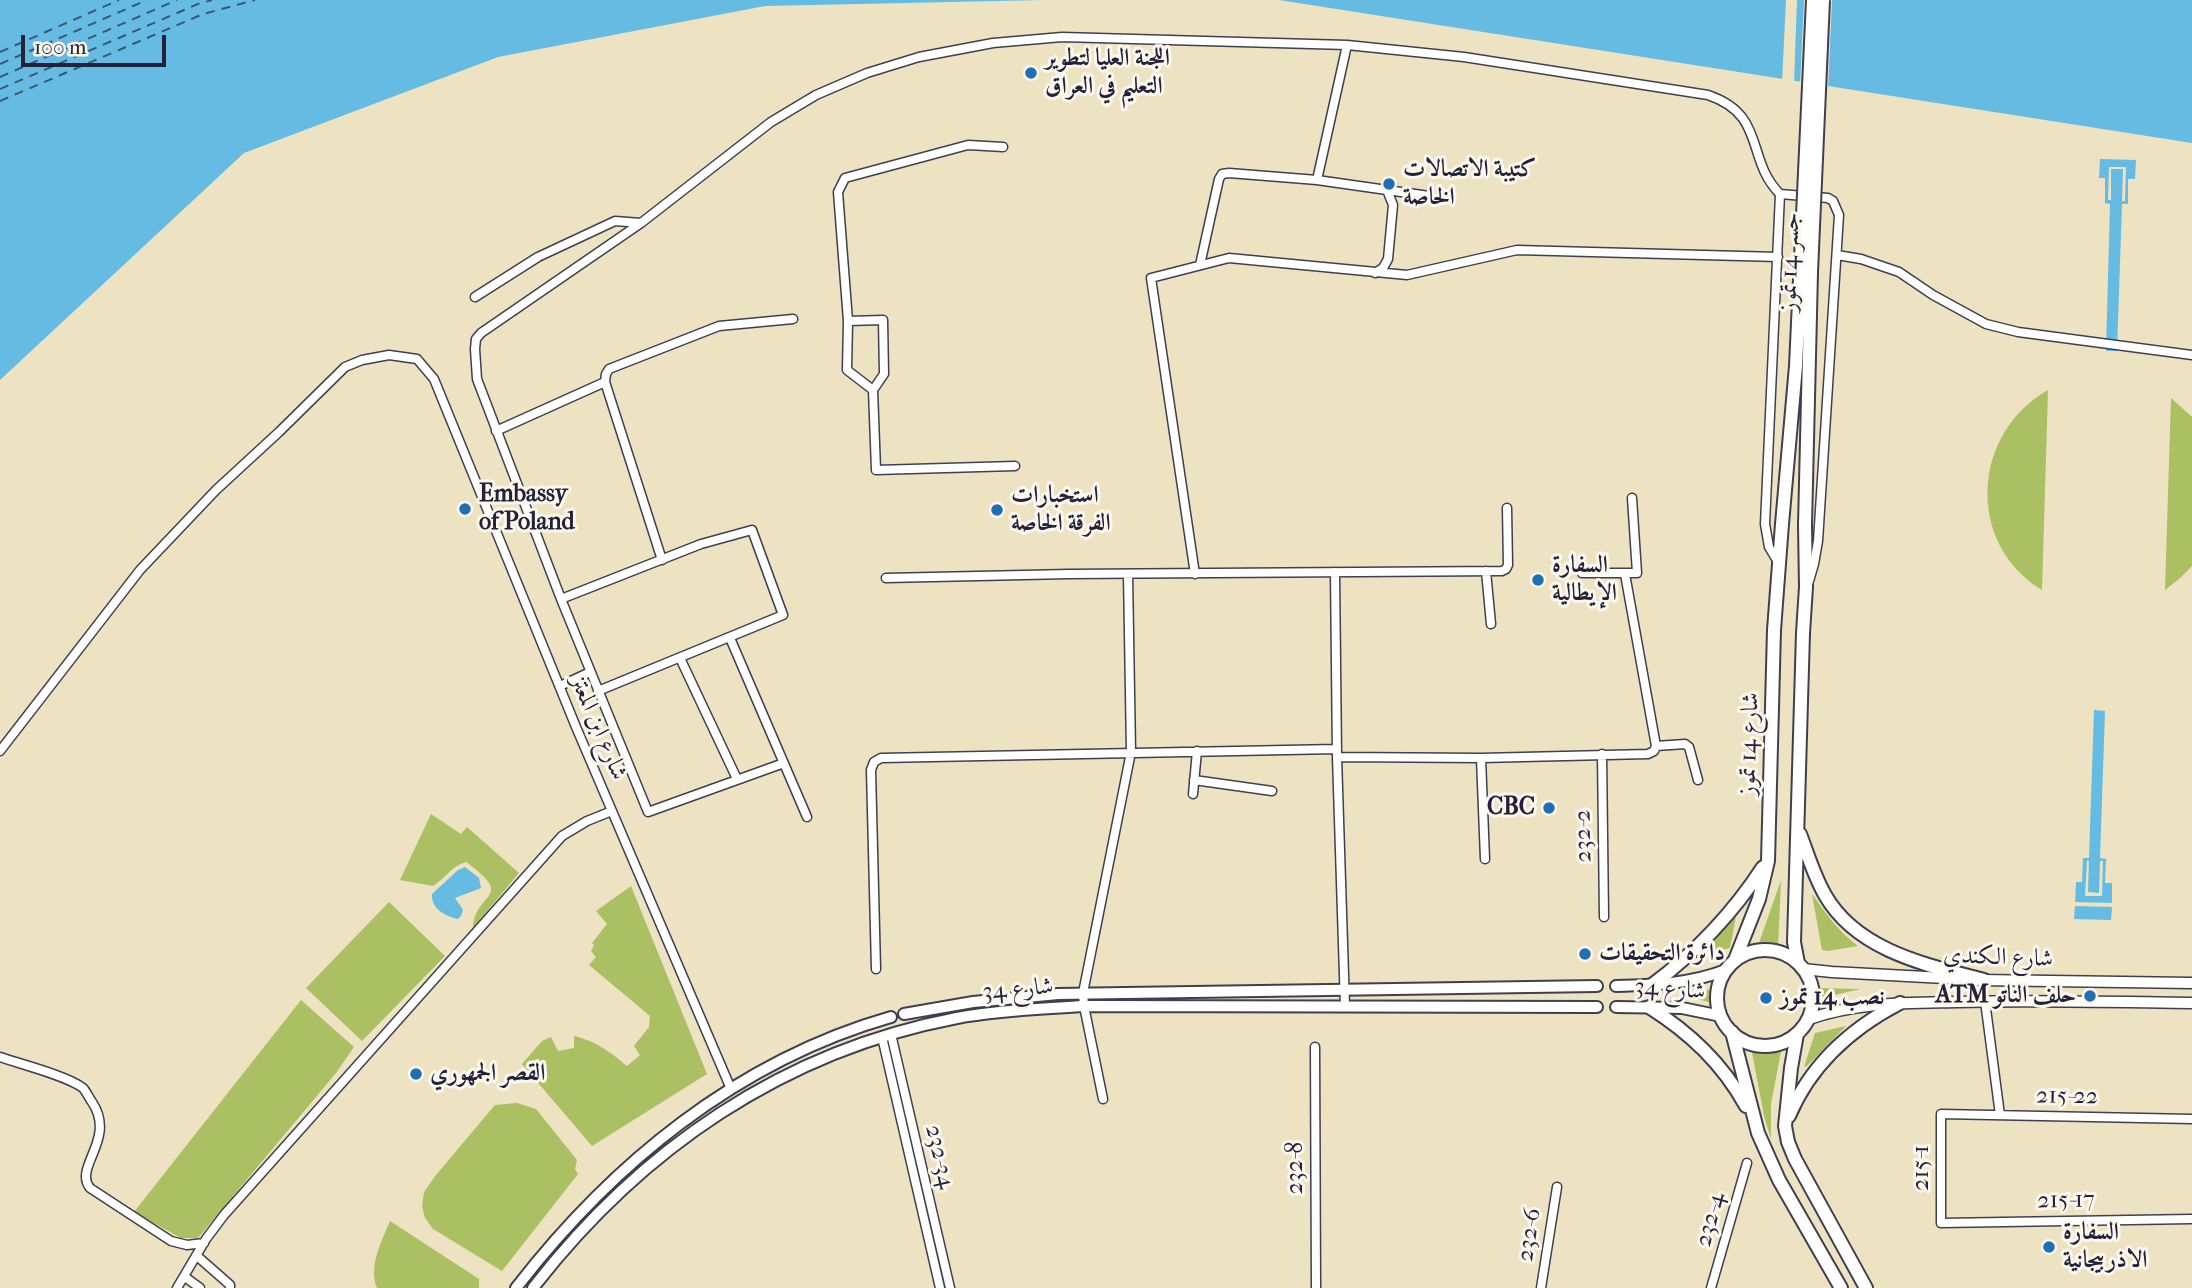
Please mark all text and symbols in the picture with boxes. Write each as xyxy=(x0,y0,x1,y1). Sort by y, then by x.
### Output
scale bar xyxy=(24,21,170,65)
text: 100 m xyxy=(34,35,87,59)
place label: اللجنة العليا لتطوير التعليم في العراق xyxy=(1045,45,1170,101)
marker: اللجنة العليا لتطوير التعليم في العراق xyxy=(1023,65,1039,81)
place label: كتيبة الاتصالات الخاصة xyxy=(1403,156,1536,212)
marker: كتيبة الاتصالات الخاصة xyxy=(1381,176,1397,192)
street label: جسر 14 تموز xyxy=(1775,212,1807,312)
place label: Embassy of Poland xyxy=(479,481,575,537)
place label: استخبارات الفرقة الخاصة xyxy=(1011,482,1111,538)
marker: Embassy of Poland xyxy=(457,501,473,517)
marker: استخبارات الفرقة الخاصة xyxy=(989,502,1005,518)
place label: السفارة الإيطالية xyxy=(1552,552,1617,608)
marker: السفارة الإيطالية xyxy=(1530,572,1546,588)
street label: شارع ابن المعتز xyxy=(563,671,633,785)
street label: شارع 14 تموز xyxy=(1734,692,1766,796)
place label: CBC xyxy=(1487,794,1535,822)
marker: CBC xyxy=(1541,800,1557,816)
street label: 232-2 xyxy=(1569,809,1599,863)
place label: دائرة التحقيقات xyxy=(1599,940,1725,968)
street label: شارع الكندي xyxy=(1942,942,2054,974)
marker: دائرة التحقيقات xyxy=(1577,946,1593,962)
street label: شارع 34 xyxy=(981,973,1055,1007)
street label: شارع 34 xyxy=(1634,973,1706,1007)
place label: ATM حلف الناتو xyxy=(1936,982,2076,1010)
place label: نصب 14 تموز xyxy=(1780,984,1884,1012)
marker: ATM حلف الناتو xyxy=(2082,988,2098,1004)
marker: نصب 14 تموز xyxy=(1758,990,1774,1006)
place label: القصر الجمهوري xyxy=(430,1060,545,1088)
marker: القصر الجمهوري xyxy=(408,1066,424,1082)
street label: 215-22 xyxy=(2036,1082,2098,1112)
street label: 232-34 xyxy=(918,1122,960,1192)
street label: 232-8 xyxy=(1282,1142,1310,1194)
street label: 215-1 xyxy=(1908,1145,1936,1191)
street label: 215-17 xyxy=(2037,1186,2095,1216)
street label: 232-4 xyxy=(1690,1190,1732,1250)
street label: 232-6 xyxy=(1512,1206,1548,1264)
place label: السفارة الاذربيجانية xyxy=(2063,1219,2147,1275)
marker: السفارة الاذربيجانية xyxy=(2041,1239,2057,1255)

